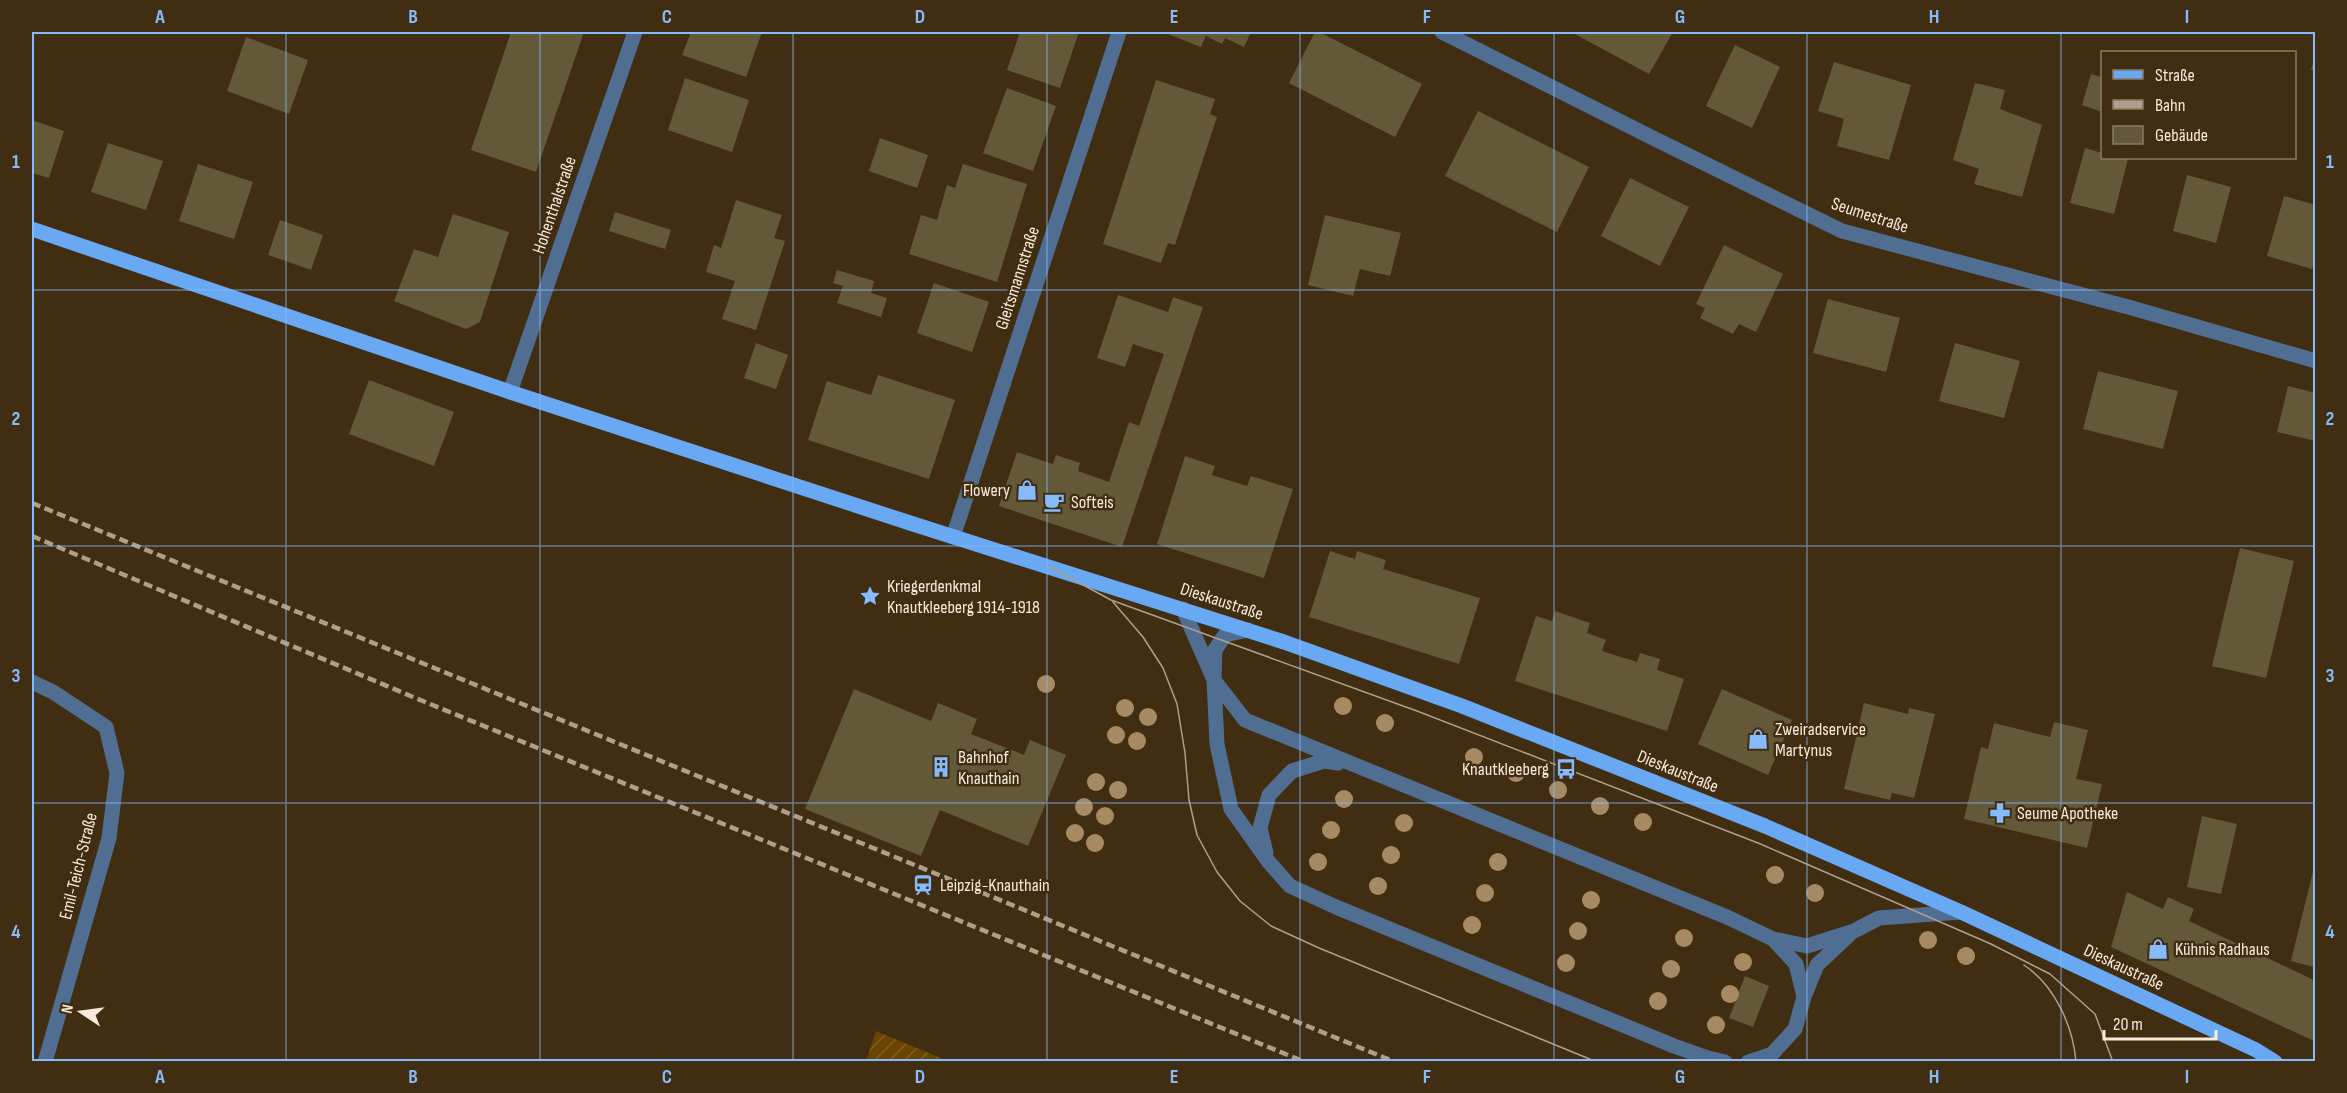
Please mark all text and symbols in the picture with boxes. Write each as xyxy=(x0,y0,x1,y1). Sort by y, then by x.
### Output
text: A xyxy=(154,5,165,29)
text: B xyxy=(408,5,418,29)
text: C xyxy=(662,5,672,29)
text: D xyxy=(915,5,925,29)
text: E xyxy=(1170,5,1178,29)
text: F xyxy=(1423,5,1431,29)
text: G xyxy=(1675,5,1685,29)
text: H xyxy=(1929,5,1939,29)
text: I xyxy=(2185,5,2189,29)
legend xyxy=(2101,51,2296,159)
text: Straße xyxy=(2155,65,2195,86)
text: Bahn xyxy=(2155,95,2185,116)
text: Gebäude xyxy=(2155,125,2208,146)
text: 1 xyxy=(12,150,20,174)
text: 1 xyxy=(2326,150,2334,174)
street label: Hohenthalstraße xyxy=(528,154,581,257)
street label: Seumestraße xyxy=(1829,193,1911,238)
street label: Gleitsmannstraße xyxy=(991,224,1044,332)
text: 2 xyxy=(12,407,20,431)
text: 2 xyxy=(2326,407,2334,431)
shop icon: Flowery xyxy=(1015,478,1039,502)
place label: Flowery xyxy=(963,480,1010,501)
cafe icon: Softeis xyxy=(1042,490,1066,514)
place label: Softeis xyxy=(1071,492,1114,513)
place label: Kriegerdenkmal Knautkleeberg 1914-1918 xyxy=(887,576,1040,618)
street label: Dieskaustraße xyxy=(1178,578,1266,625)
place icon: Kriegerdenkmal Knautkleeberg 1914-1918 xyxy=(858,584,882,608)
text: 3 xyxy=(12,664,21,688)
text: 3 xyxy=(2326,664,2335,688)
place label: Zweiradservice Martynus xyxy=(1775,719,1866,761)
shop icon: Zweiradservice Martynus xyxy=(1746,727,1770,751)
street label: Dieskaustraße xyxy=(1634,746,1722,797)
place label: Bahnhof Knauthain xyxy=(958,747,1019,789)
building icon: Bahnhof Knauthain xyxy=(929,755,953,779)
bus stop icon: Knautkleeberg xyxy=(1554,757,1578,781)
place label: Knautkleeberg xyxy=(1462,759,1549,780)
pharmacy icon: Seume Apotheke xyxy=(1988,801,2012,825)
place label: Seume Apotheke xyxy=(2017,803,2118,824)
street label: Emil-Teich-Straße xyxy=(55,811,102,922)
station icon: Leipzig-Knauthain xyxy=(911,873,935,897)
place label: Leipzig-Knauthain xyxy=(940,875,1050,896)
text: 4 xyxy=(11,920,21,944)
text: 4 xyxy=(2325,920,2335,944)
shop icon: Kühnis Radhaus xyxy=(2146,937,2170,961)
place label: Kühnis Radhaus xyxy=(2175,939,2270,960)
street label: Dieskaustraße xyxy=(2080,940,2167,995)
north arrow xyxy=(51,982,111,1042)
text: N xyxy=(58,1003,78,1015)
scale bar xyxy=(2104,1003,2216,1041)
text: 20 m xyxy=(2113,1014,2143,1035)
text: A xyxy=(154,1065,165,1089)
text: B xyxy=(408,1065,418,1089)
text: C xyxy=(662,1065,672,1089)
text: D xyxy=(915,1065,925,1089)
text: E xyxy=(1170,1065,1178,1089)
text: F xyxy=(1423,1065,1431,1089)
text: G xyxy=(1675,1065,1685,1089)
text: H xyxy=(1929,1065,1939,1089)
text: I xyxy=(2185,1065,2189,1089)

